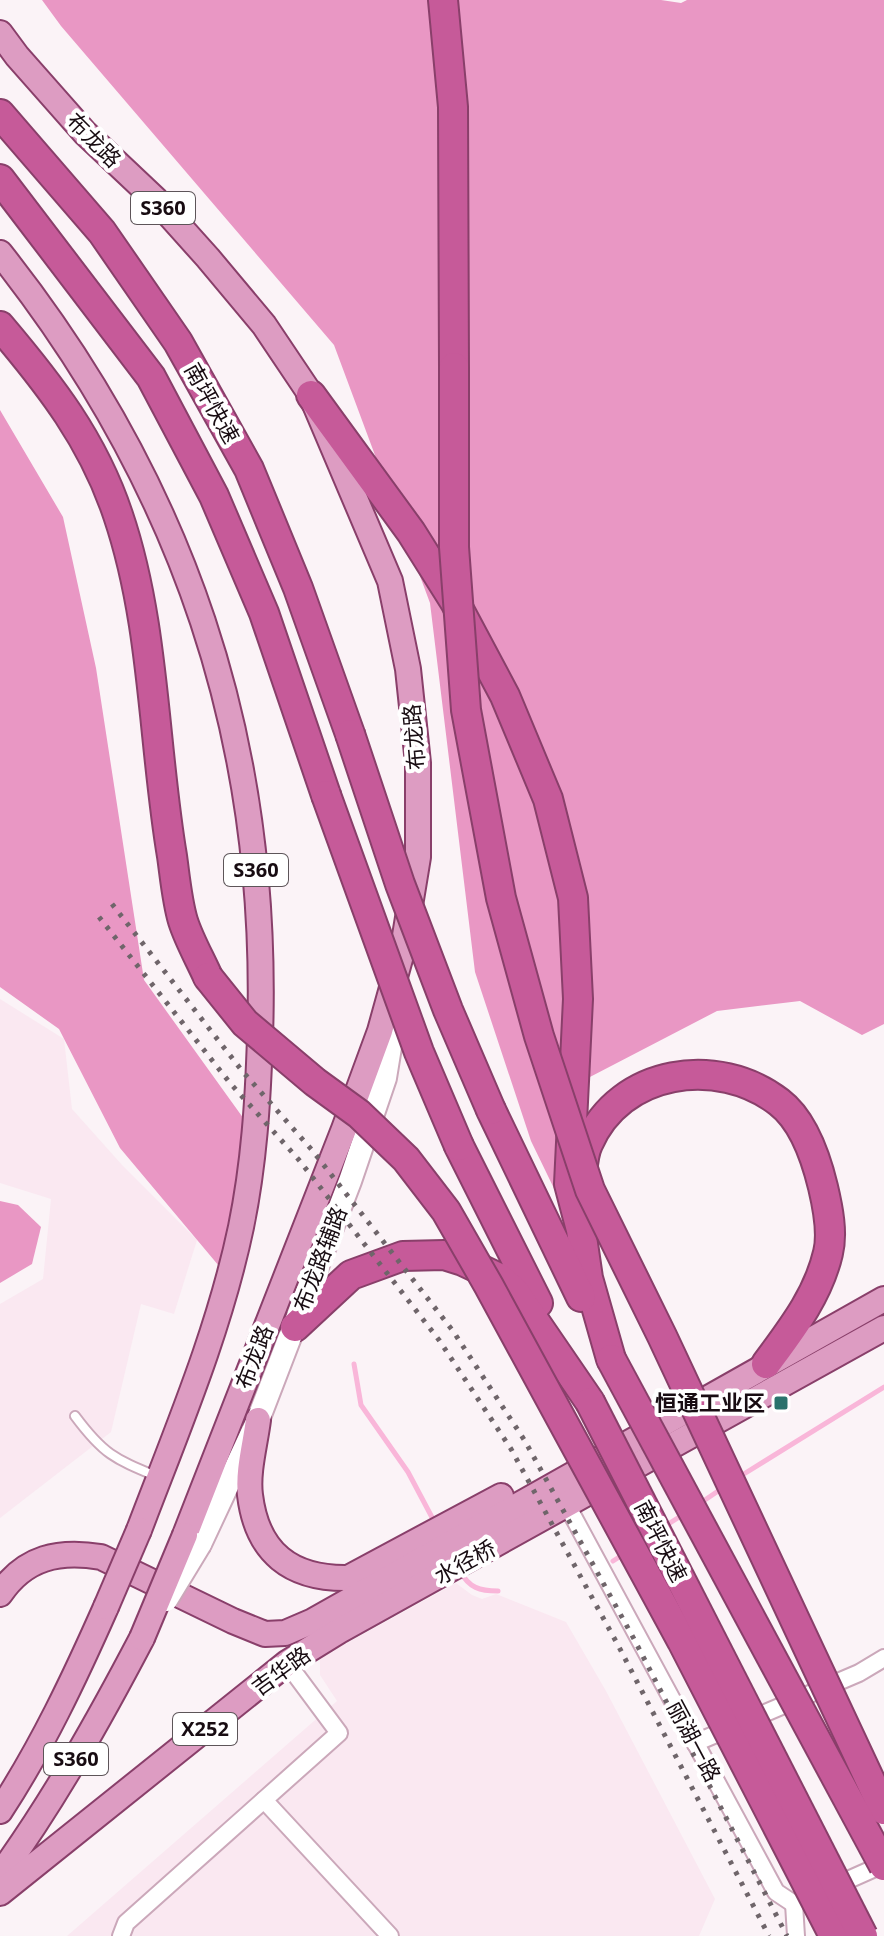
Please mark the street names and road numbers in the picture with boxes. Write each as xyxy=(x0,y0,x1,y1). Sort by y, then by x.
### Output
street label: 布龙路 xyxy=(61,105,129,173)
road number: S360 xyxy=(131,192,195,224)
street label: 南坪快速 xyxy=(178,357,247,448)
street label: 布龙路 xyxy=(395,703,431,771)
road number: S360 xyxy=(224,854,288,886)
street label: 布龙路辅路 xyxy=(285,1202,353,1315)
street label: 布龙路 xyxy=(227,1320,279,1393)
street label: 南坪快速 xyxy=(629,1495,695,1587)
street label: 水径桥 xyxy=(428,1532,501,1590)
street label: 吉华路 xyxy=(245,1639,316,1702)
street label: 丽湖一路 xyxy=(661,1695,729,1786)
road number: X252 xyxy=(173,1713,237,1745)
road number: S360 xyxy=(44,1743,108,1775)

